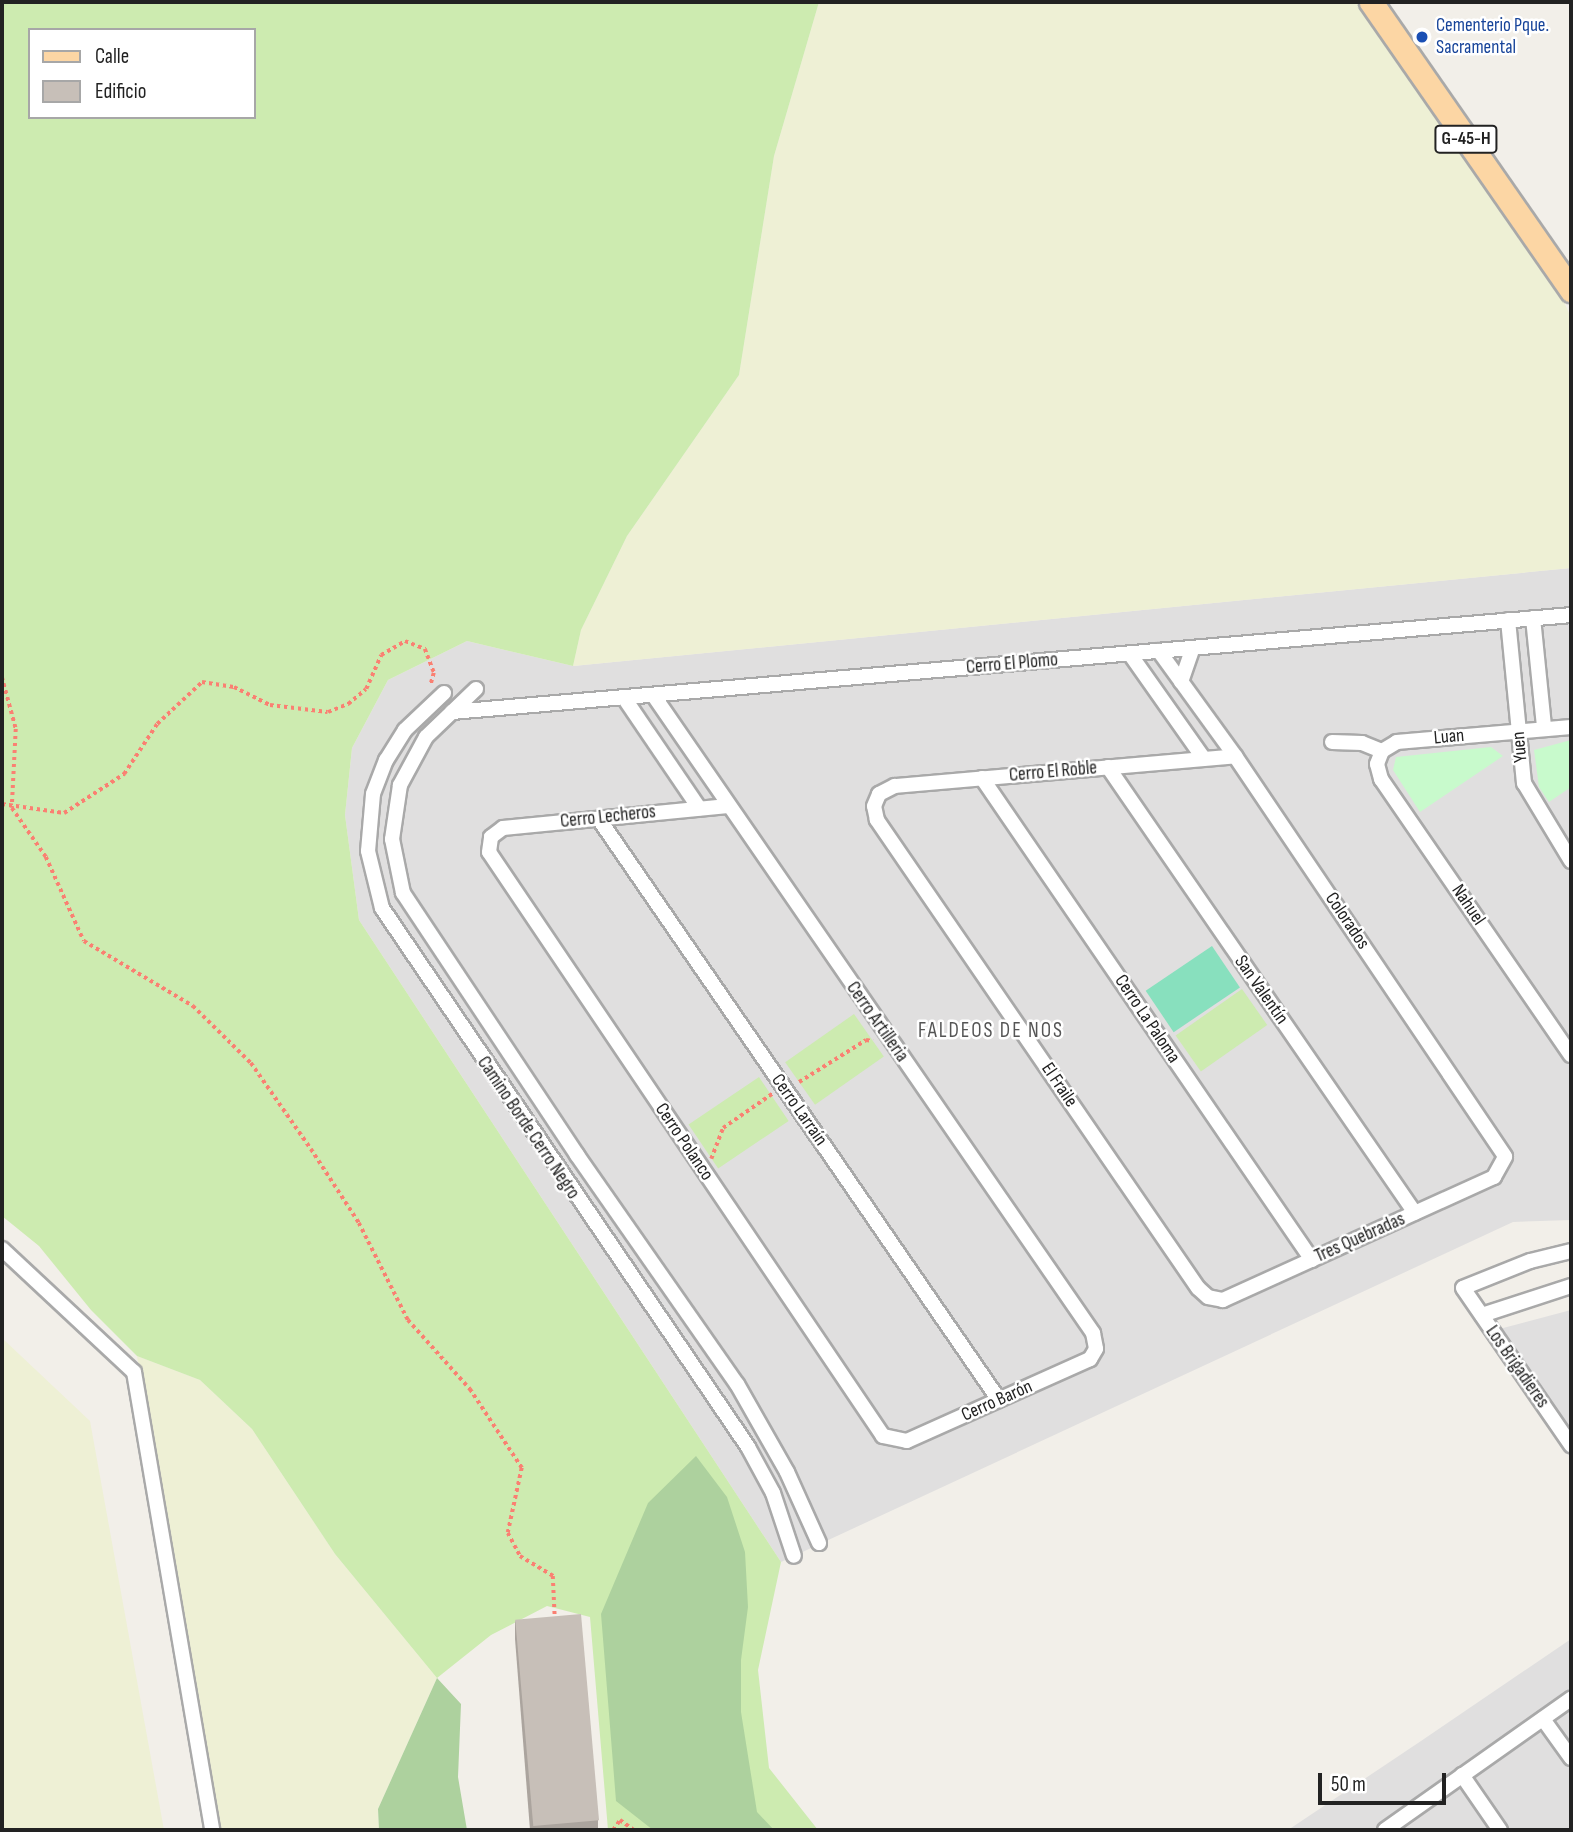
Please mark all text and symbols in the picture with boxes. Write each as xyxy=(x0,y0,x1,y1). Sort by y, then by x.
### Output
place label: Cementerio Pque. Sacramental xyxy=(1436,15,1549,59)
legend xyxy=(28,28,256,119)
marker: Cementerio Pque. Sacramental xyxy=(1414,29,1430,45)
text: Calle xyxy=(95,44,129,69)
text: Edificio xyxy=(95,79,146,104)
road number: G-45-H xyxy=(1433,124,1499,154)
street label: Cerro El Plomo xyxy=(965,649,1059,679)
street label: Luan xyxy=(1433,724,1465,750)
street label: Yuen xyxy=(1507,731,1533,763)
street label: Cerro El Roble xyxy=(1008,757,1098,787)
street label: Cerro Lecheros xyxy=(559,801,657,833)
street label: Nahuel xyxy=(1446,880,1490,930)
street label: Colorados xyxy=(1320,888,1374,954)
street label: San Valentín xyxy=(1229,951,1293,1029)
street label: Cerro La Paloma xyxy=(1109,971,1185,1067)
street label: Cerro Artilleria xyxy=(841,977,913,1067)
district label: FALDEOS DE NOS xyxy=(920,1018,1062,1044)
street label: Camino Borde Cerro Negro xyxy=(472,1052,584,1204)
street label: El Fraile xyxy=(1036,1058,1082,1112)
street label: Cerro Larraín xyxy=(766,1070,832,1150)
street label: Cerro Polanco xyxy=(650,1099,718,1185)
street label: Tres Quebradas xyxy=(1311,1208,1409,1268)
street label: Los Brigadieres xyxy=(1480,1321,1554,1413)
street label: Cerro Barón xyxy=(958,1375,1036,1427)
scale bar xyxy=(1321,1758,1449,1802)
text: 50 m xyxy=(1331,1772,1366,1797)

